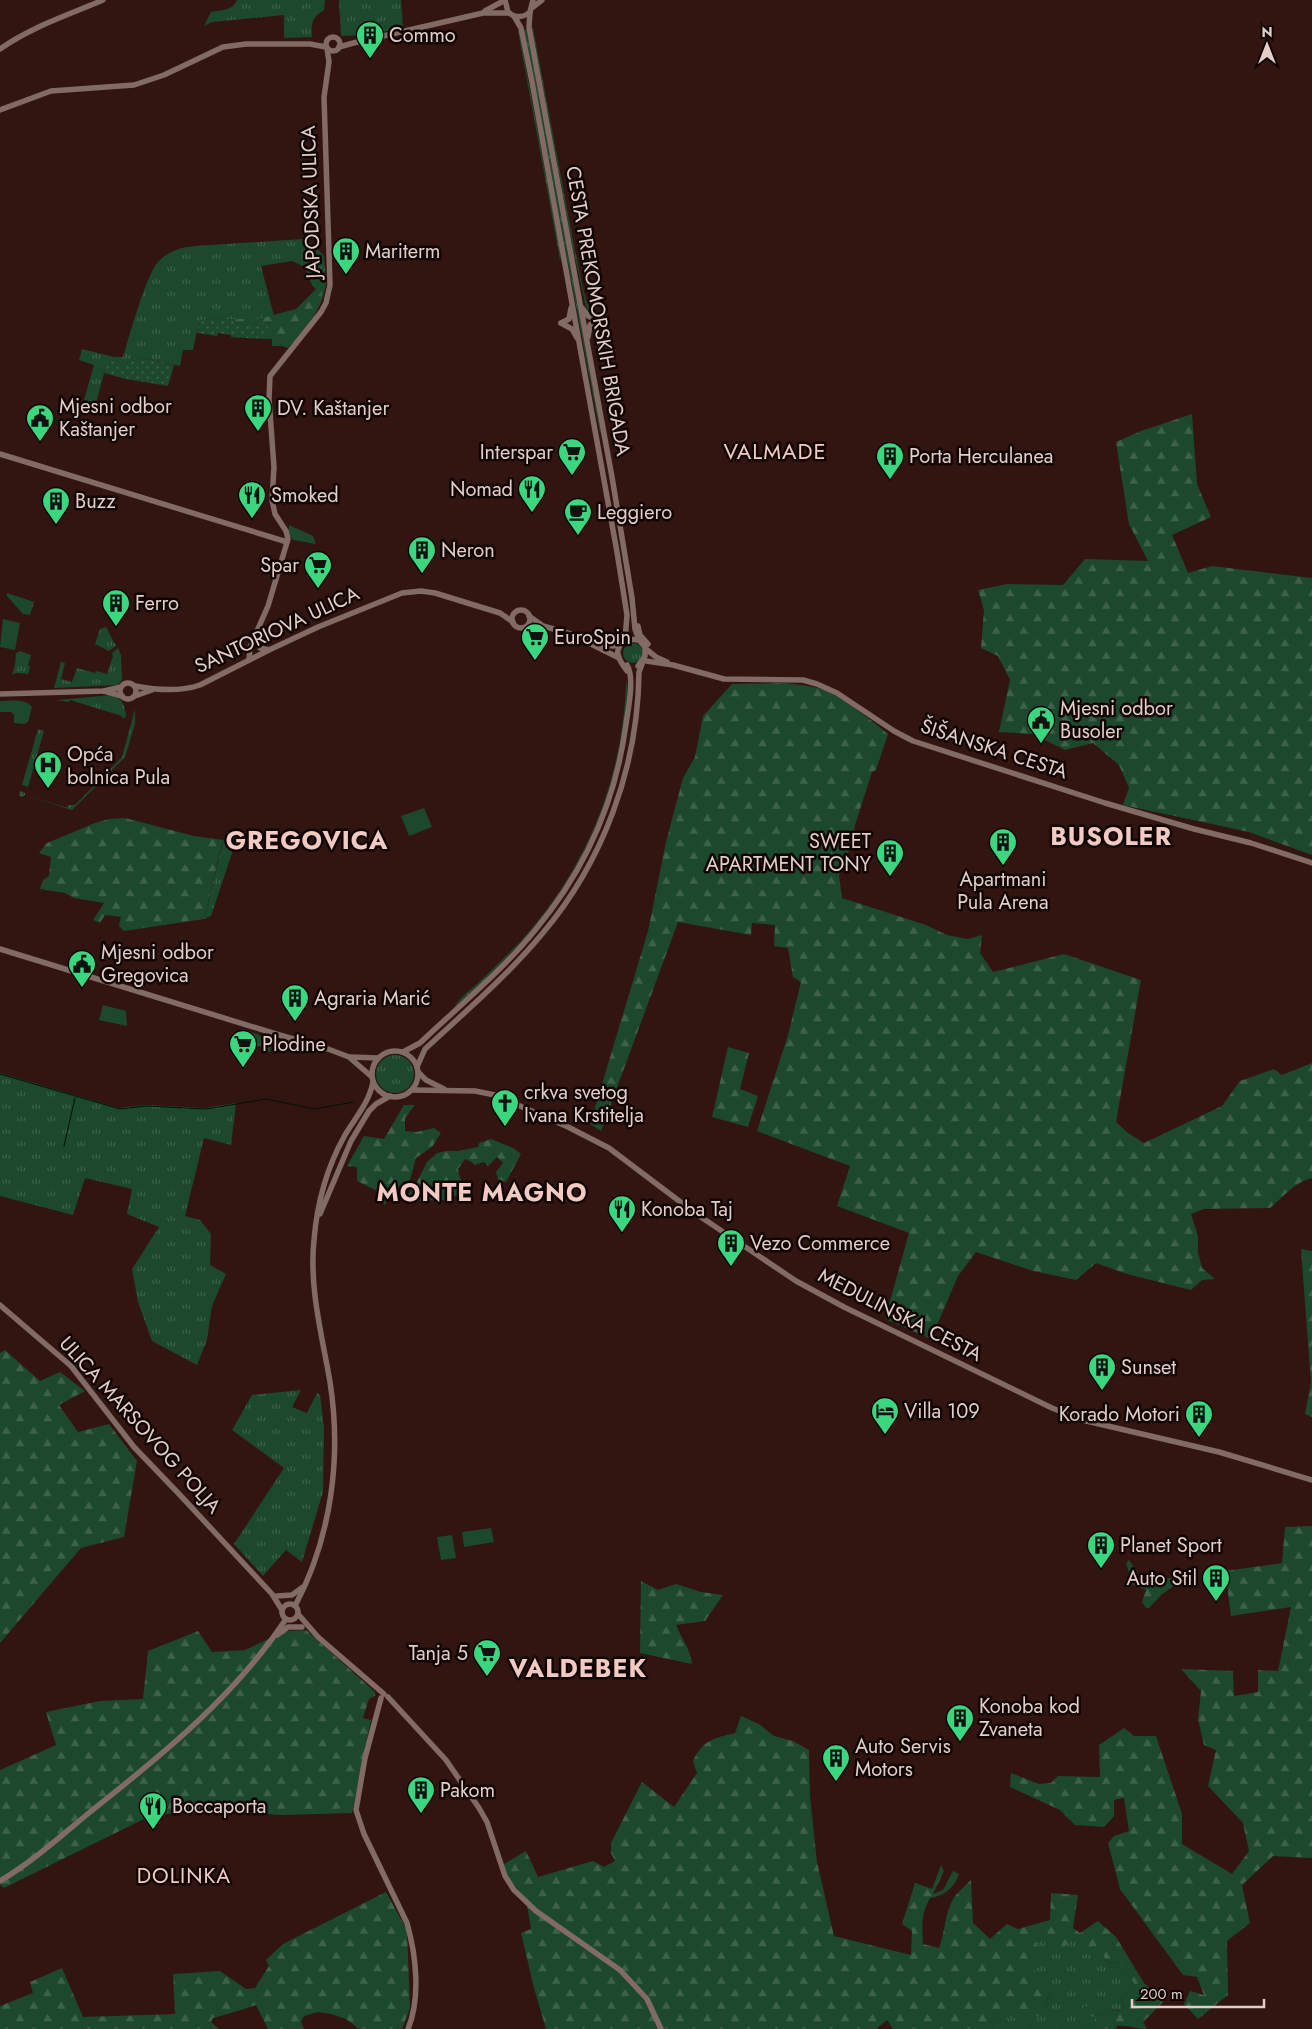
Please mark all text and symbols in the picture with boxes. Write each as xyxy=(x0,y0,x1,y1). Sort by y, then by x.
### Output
building icon: Commo xyxy=(355,20,385,59)
north arrow xyxy=(1242,20,1292,70)
place label: Commo xyxy=(389,21,456,50)
text: N xyxy=(1261,22,1273,42)
street label: JAPODSKA ULICA xyxy=(294,124,328,282)
street label: CESTA PREKOMORSKIH BRIGADA xyxy=(558,164,638,459)
building icon: Mariterm xyxy=(331,236,361,275)
place label: Mariterm xyxy=(365,237,440,266)
place label: Mjesni odbor Kaštanjer xyxy=(59,392,172,444)
building icon: DV. Kaštanjer xyxy=(243,393,273,432)
place label: DV. Kaštanjer xyxy=(277,394,389,423)
public building icon: Mjesni odbor Kaštanjer xyxy=(25,403,55,442)
district label: VALMADE xyxy=(723,435,827,467)
supermarket icon: Interspar xyxy=(557,437,587,476)
place label: Interspar xyxy=(480,438,553,467)
building icon: Porta Herculanea xyxy=(875,441,905,480)
place label: Porta Herculanea xyxy=(909,442,1053,471)
restaurant icon: Nomad xyxy=(517,474,547,513)
place label: Nomad xyxy=(450,475,513,504)
restaurant icon: Smoked xyxy=(237,480,267,519)
place label: Smoked xyxy=(271,481,339,510)
building icon: Buzz xyxy=(41,486,71,525)
place label: Buzz xyxy=(75,487,116,516)
cafe icon: Leggiero xyxy=(563,497,593,536)
place label: Leggiero xyxy=(597,498,672,527)
building icon: Neron xyxy=(407,535,437,574)
place label: Neron xyxy=(441,536,495,565)
supermarket icon: Spar xyxy=(303,550,333,589)
place label: Spar xyxy=(260,551,299,580)
street label: SANTORIOVA ULICA xyxy=(190,579,365,681)
building icon: Ferro xyxy=(101,588,131,627)
place label: Ferro xyxy=(135,589,179,618)
supermarket icon: EuroSpin xyxy=(520,622,550,661)
place label: EuroSpin xyxy=(554,623,631,652)
place label: Mjesni odbor Busoler xyxy=(1060,694,1173,746)
public building icon: Mjesni odbor Busoler xyxy=(1026,705,1056,744)
street label: ŠIŠANSKA CESTA xyxy=(917,712,1072,787)
place label: Opća bolnica Pula xyxy=(67,740,170,792)
hospital icon: Opća bolnica Pula xyxy=(33,750,63,789)
district label: BUSOLER xyxy=(1050,818,1172,854)
district label: GREGOVICA xyxy=(226,822,388,858)
place label: SWEET APARTMENT TONY xyxy=(706,827,872,879)
building icon: Apartmani Pula Arena xyxy=(988,827,1018,866)
building icon: SWEET APARTMENT TONY xyxy=(875,838,905,877)
place label: Apartmani Pula Arena xyxy=(957,865,1049,917)
place label: Mjesni odbor Gregovica xyxy=(101,938,214,990)
public building icon: Mjesni odbor Gregovica xyxy=(67,949,97,988)
building icon: Agraria Marić xyxy=(280,983,310,1022)
place label: Agraria Marić xyxy=(314,984,430,1013)
supermarket icon: Plodine xyxy=(228,1029,258,1068)
place label: Plodine xyxy=(262,1030,326,1059)
place label: crkva svetog Ivana Krstitelja xyxy=(524,1078,644,1130)
church icon: crkva svetog Ivana Krstitelja xyxy=(490,1088,520,1127)
district label: MONTE MAGNO xyxy=(377,1174,587,1210)
restaurant icon: Konoba Taj xyxy=(607,1194,637,1233)
place label: Konoba Taj xyxy=(641,1195,733,1224)
building icon: Vezo Commerce xyxy=(716,1228,746,1267)
place label: Vezo Commerce xyxy=(750,1229,890,1258)
street label: MEDULINSKA CESTA xyxy=(813,1261,988,1369)
street label: ULICA MARSOVOG POLJA xyxy=(52,1330,228,1521)
building icon: Sunset xyxy=(1087,1352,1117,1391)
place label: Sunset xyxy=(1121,1353,1176,1382)
hotel icon: Villa 109 xyxy=(870,1396,900,1435)
place label: Villa 109 xyxy=(904,1397,980,1426)
building icon: Korado Motori xyxy=(1184,1399,1214,1438)
place label: Korado Motori xyxy=(1059,1400,1180,1429)
building icon: Planet Sport xyxy=(1086,1530,1116,1569)
place label: Planet Sport xyxy=(1120,1531,1222,1560)
building icon: Auto Stil xyxy=(1201,1563,1231,1602)
place label: Auto Stil xyxy=(1126,1564,1197,1593)
supermarket icon: Tanja 5 xyxy=(472,1638,502,1677)
place label: Tanja 5 xyxy=(409,1639,468,1668)
district label: VALDEBEK xyxy=(508,1650,647,1686)
place label: Konoba kod Zvaneta xyxy=(979,1692,1080,1744)
building icon: Konoba kod Zvaneta xyxy=(945,1703,975,1742)
place label: Auto Servis Motors xyxy=(855,1732,951,1784)
building icon: Auto Servis Motors xyxy=(821,1743,851,1782)
building icon: Pakom xyxy=(406,1775,436,1814)
place label: Pakom xyxy=(440,1776,495,1805)
restaurant icon: Boccaporta xyxy=(138,1791,168,1830)
place label: Boccaporta xyxy=(172,1792,266,1821)
district label: DOLINKA xyxy=(137,1861,231,1891)
scale bar xyxy=(1132,1976,1264,2008)
text: 200 m xyxy=(1140,1983,1183,2005)

